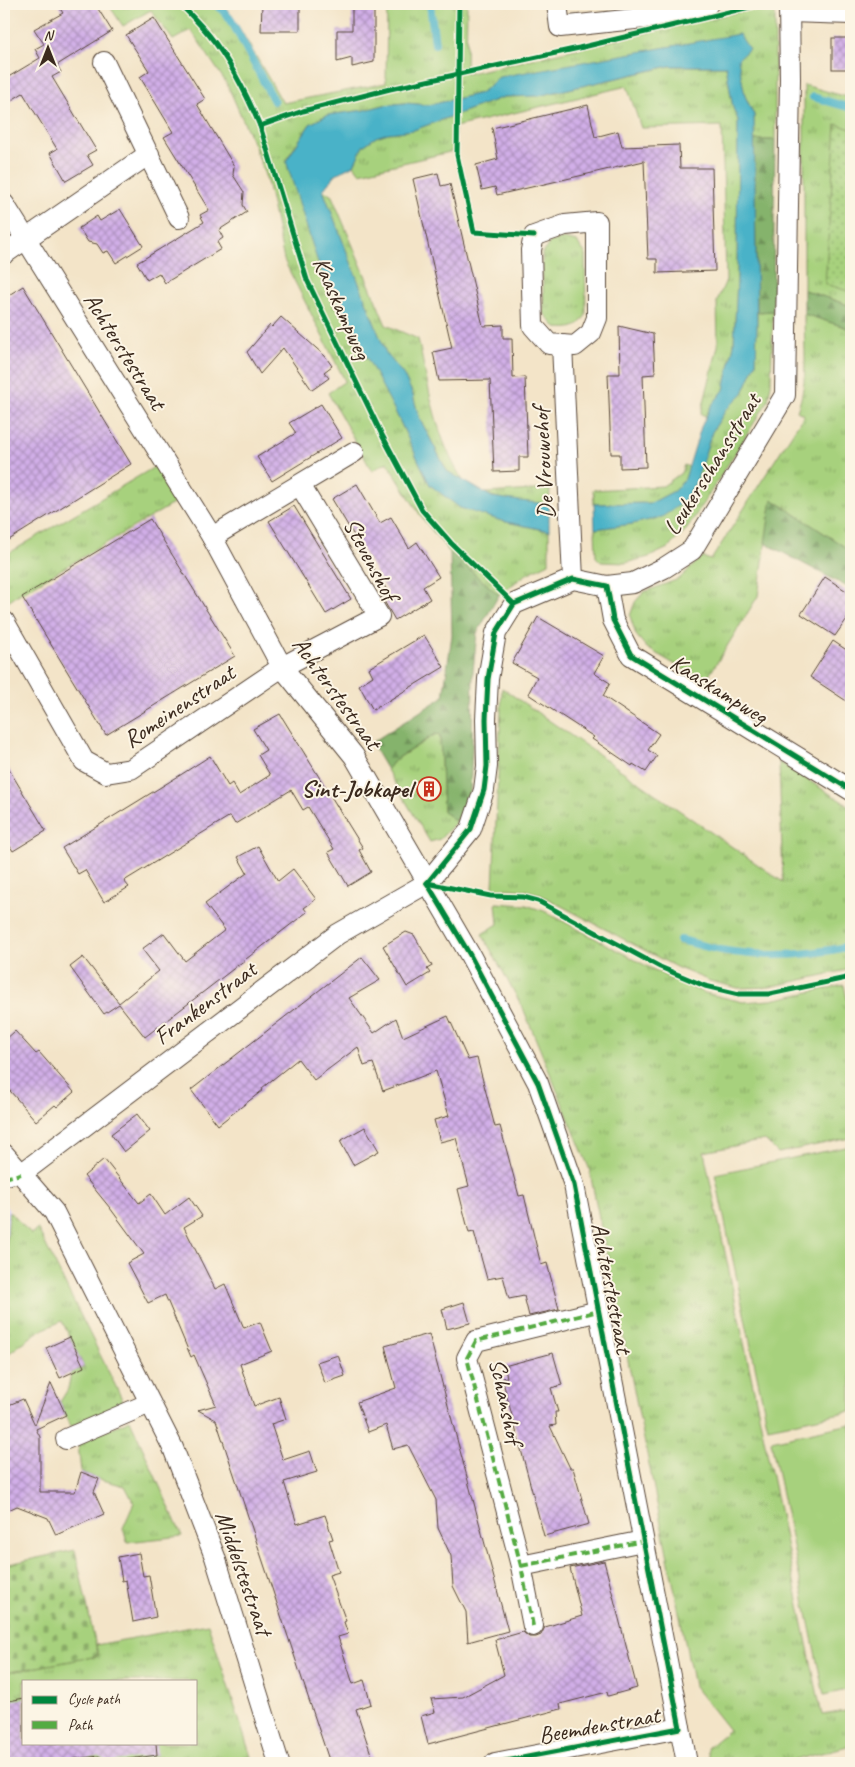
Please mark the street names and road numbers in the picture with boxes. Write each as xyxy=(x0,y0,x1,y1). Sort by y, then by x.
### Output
street label: Kaaskampweg xyxy=(306,252,378,365)
street label: Achterstestraat xyxy=(77,287,174,417)
street label: Leukerschansstraat xyxy=(657,386,769,540)
street label: De Vrouwehof xyxy=(525,401,561,520)
street label: Stevenshof xyxy=(337,513,408,611)
street label: Achterstestraat xyxy=(286,630,389,757)
street label: Kaaskampweg xyxy=(665,647,774,731)
street label: Romeinenstraat xyxy=(117,657,242,754)
street label: Frankenstraat xyxy=(148,953,264,1051)
street label: Achterstestraat xyxy=(585,1220,640,1358)
street label: Schanshof xyxy=(482,1356,531,1452)
street label: Middelstestraat xyxy=(209,1507,280,1642)
street label: Beemdenstraat xyxy=(536,1699,664,1750)

